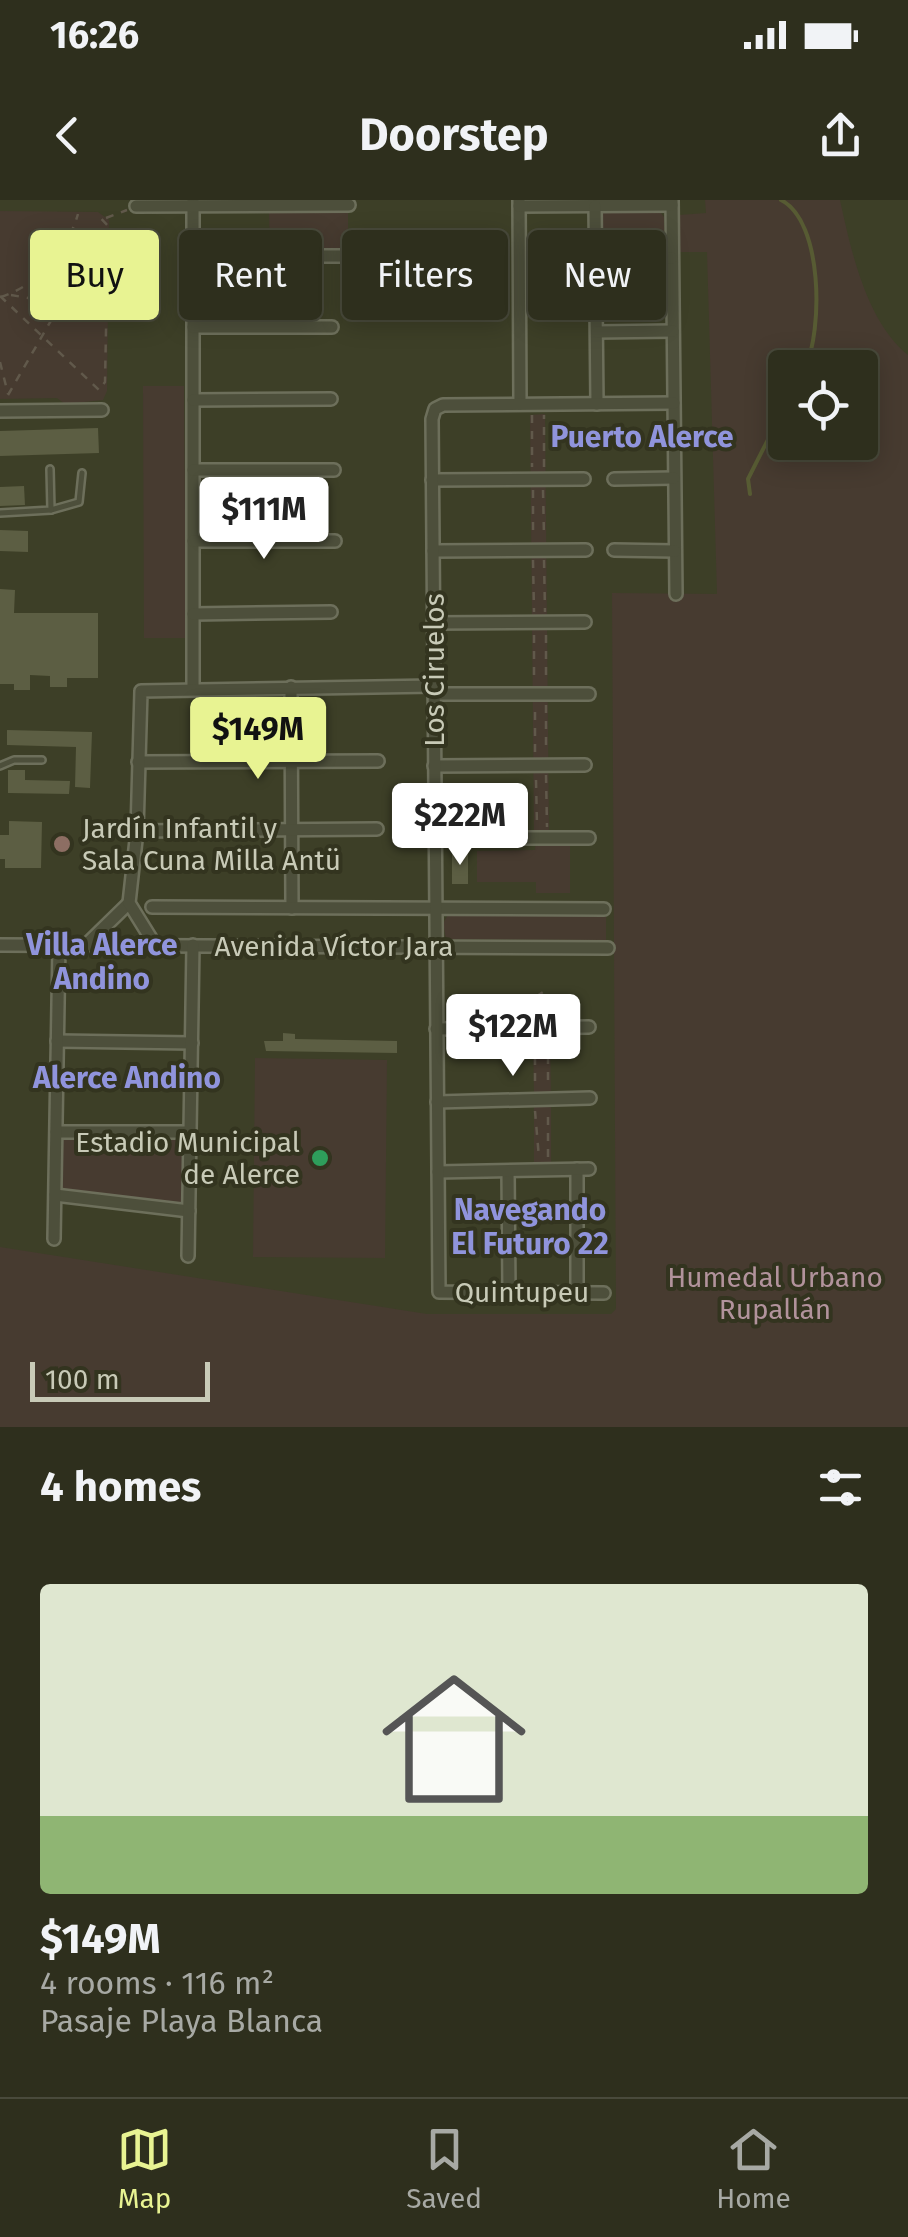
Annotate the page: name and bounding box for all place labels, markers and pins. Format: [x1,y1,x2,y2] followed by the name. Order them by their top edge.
[194,477,334,562] pin: $111M
[188,697,328,782] pin: $149M
[390,783,530,868] pin: $222M
[82,812,341,877] place label: Jardín Infantil y Sala Cuna Milla Antü
[51,833,73,855] marker: Jardín Infantil y Sala Cuna Milla Antü
[443,994,583,1079] pin: $122M
[75,1126,300,1191] place label: Estadio Municipal de Alerce
[309,1147,331,1169] marker: Estadio Municipal de Alerce

